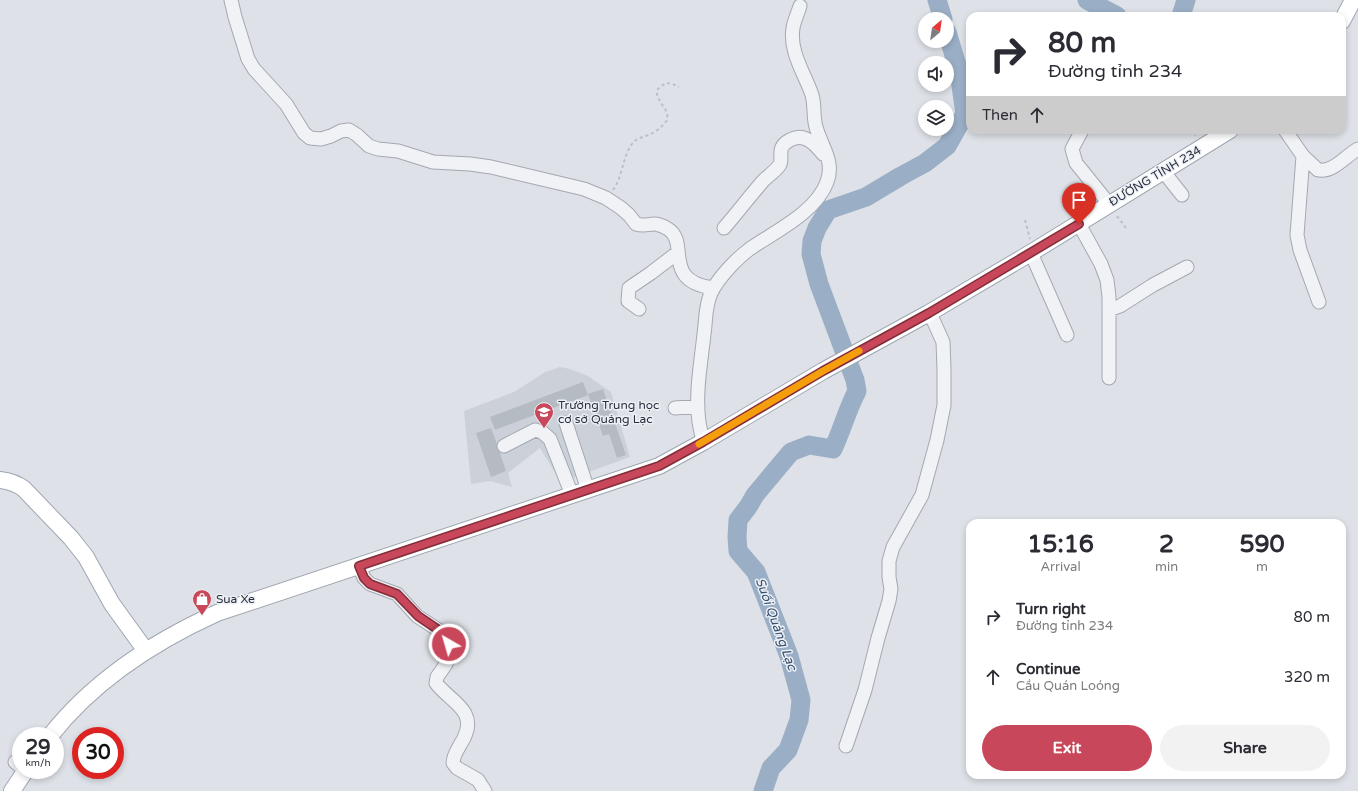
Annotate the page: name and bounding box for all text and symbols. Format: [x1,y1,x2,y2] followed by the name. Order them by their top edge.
[918,12,954,48] north arrow
[918,12,954,136] map controls
[1048,26,1116,60] text: 80 m
[982,28,1034,80] icon: right
[918,56,954,92] button: sound
[1048,60,1182,82] text: Đường tỉnh 234
[918,100,954,136] button: layers
[1026,104,1048,126] icon: ahead
[982,106,1018,124] text: Then
[1106,143,1204,209] street label: ĐƯỜNG TỈNH 234
[1062,183,1096,224] pin
[1068,189,1090,211] icon: arrive
[558,398,659,426] place label: Trường Trung học cơ sở Quảng Lạc
[533,401,555,429] school or university icon: Trường Trung học cơ sở Quảng Lạc
[1027,530,1094,559] text: 15:16
[1159,530,1174,559] text: 2
[1239,530,1285,559] text: 590
[1040,559,1081,575] text: Arrival
[1155,559,1178,575] text: min
[1256,559,1268,575] text: m
[752,576,801,673] water label: Suối Quảng Lạc
[191,588,213,616] shop icon: Sua Xe
[216,592,255,606] place label: Sua Xe
[1016,600,1086,618] text: Turn right
[982,606,1004,628] icon: right
[1293,608,1330,626] text: 80 m
[1016,618,1113,634] text: Đường tỉnh 234
[428,623,470,665] position arrow
[1016,660,1080,678] text: Continue
[982,666,1004,688] icon: ahead
[1284,668,1330,686] text: 320 m
[1016,678,1120,694] text: Cầu Quán Loóng
[982,725,1152,771] button: Exit
[1160,725,1330,771] button: Share
[72,727,124,779] speed limit sign: 30
[25,736,51,760] text: 29
[25,757,51,769] text: km/h

